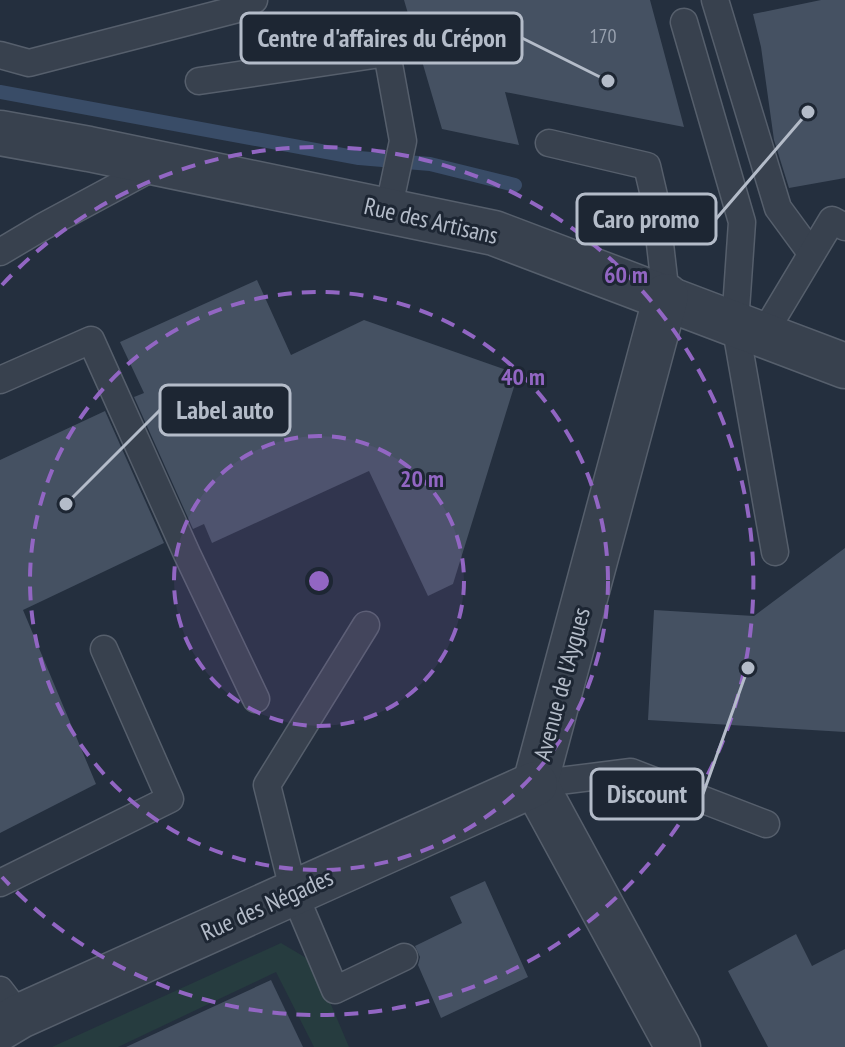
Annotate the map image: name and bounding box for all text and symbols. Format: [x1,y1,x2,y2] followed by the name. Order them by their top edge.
[241,13,522,63] callout: Centre d'affaires du Crépon
[257,21,507,54] text: Centre d'affaires du Crépon
[590,23,617,49] house number: 170
[361,190,501,251] street label: Rue des Artisans
[577,194,716,244] callout: Caro promo
[593,202,699,235] text: Caro promo
[604,259,648,290] text: 60 m
[501,361,545,392] text: 40 m
[160,385,290,435] callout: Label auto
[176,393,274,426] text: Label auto
[400,463,444,494] text: 20 m
[305,567,333,595] centre of rings
[526,604,597,764] street label: Avenue de l'Aygues
[591,769,703,819] callout: Discount
[607,777,687,810] text: Discount
[196,862,338,947] street label: Rue des Négades

